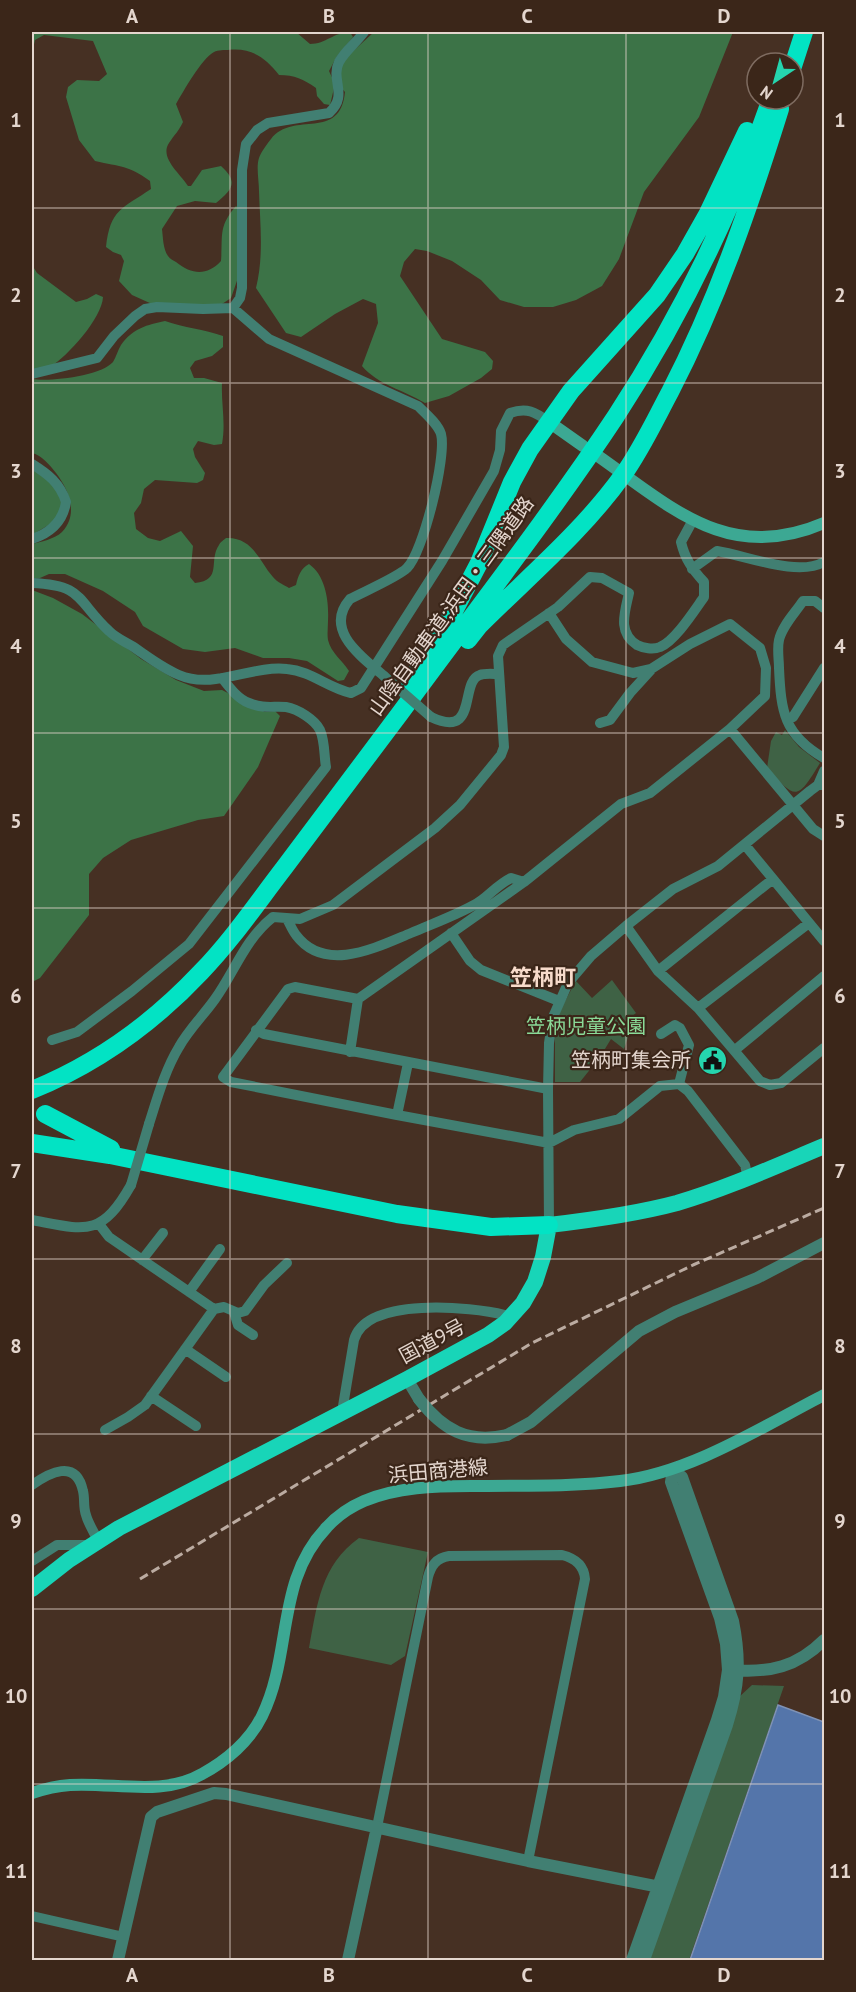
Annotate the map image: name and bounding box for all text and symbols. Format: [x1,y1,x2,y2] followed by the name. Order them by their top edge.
[126,3,139,29] text: A
[323,3,335,29] text: B
[521,3,533,29] text: C
[718,3,731,29] text: D
[745,51,805,111] north arrow
[756,82,776,104] text: N
[10,107,22,133] text: 1
[834,107,846,133] text: 1
[10,282,22,308] text: 2
[834,282,846,308] text: 2
[10,458,22,484] text: 3
[834,458,846,484] text: 3
[363,491,539,721] street label: 山陰自動車道;浜田・三隅道路
[10,633,22,659] text: 4
[834,633,846,659] text: 4
[10,808,22,834] text: 5
[834,808,846,834] text: 5
[510,963,576,991] district label: 笠柄町
[10,983,22,1009] text: 6
[834,983,846,1009] text: 6
[526,1013,646,1039] park label: 笠柄児童公園
[696,1044,728,1076] public building icon: 笠柄町集会所
[571,1047,691,1073] place label: 笠柄町集会所
[10,1158,22,1184] text: 7
[834,1158,846,1184] text: 7
[395,1313,469,1369] street label: 国道9号
[10,1333,22,1359] text: 8
[834,1333,846,1359] text: 8
[387,1454,489,1488] street label: 浜田商港線
[10,1508,22,1534] text: 9
[834,1508,846,1534] text: 9
[5,1683,27,1709] text: 10
[829,1683,851,1709] text: 10
[5,1858,27,1884] text: 11
[829,1858,851,1884] text: 11
[126,1962,139,1988] text: A
[323,1962,335,1988] text: B
[521,1962,533,1988] text: C
[718,1962,731,1988] text: D

